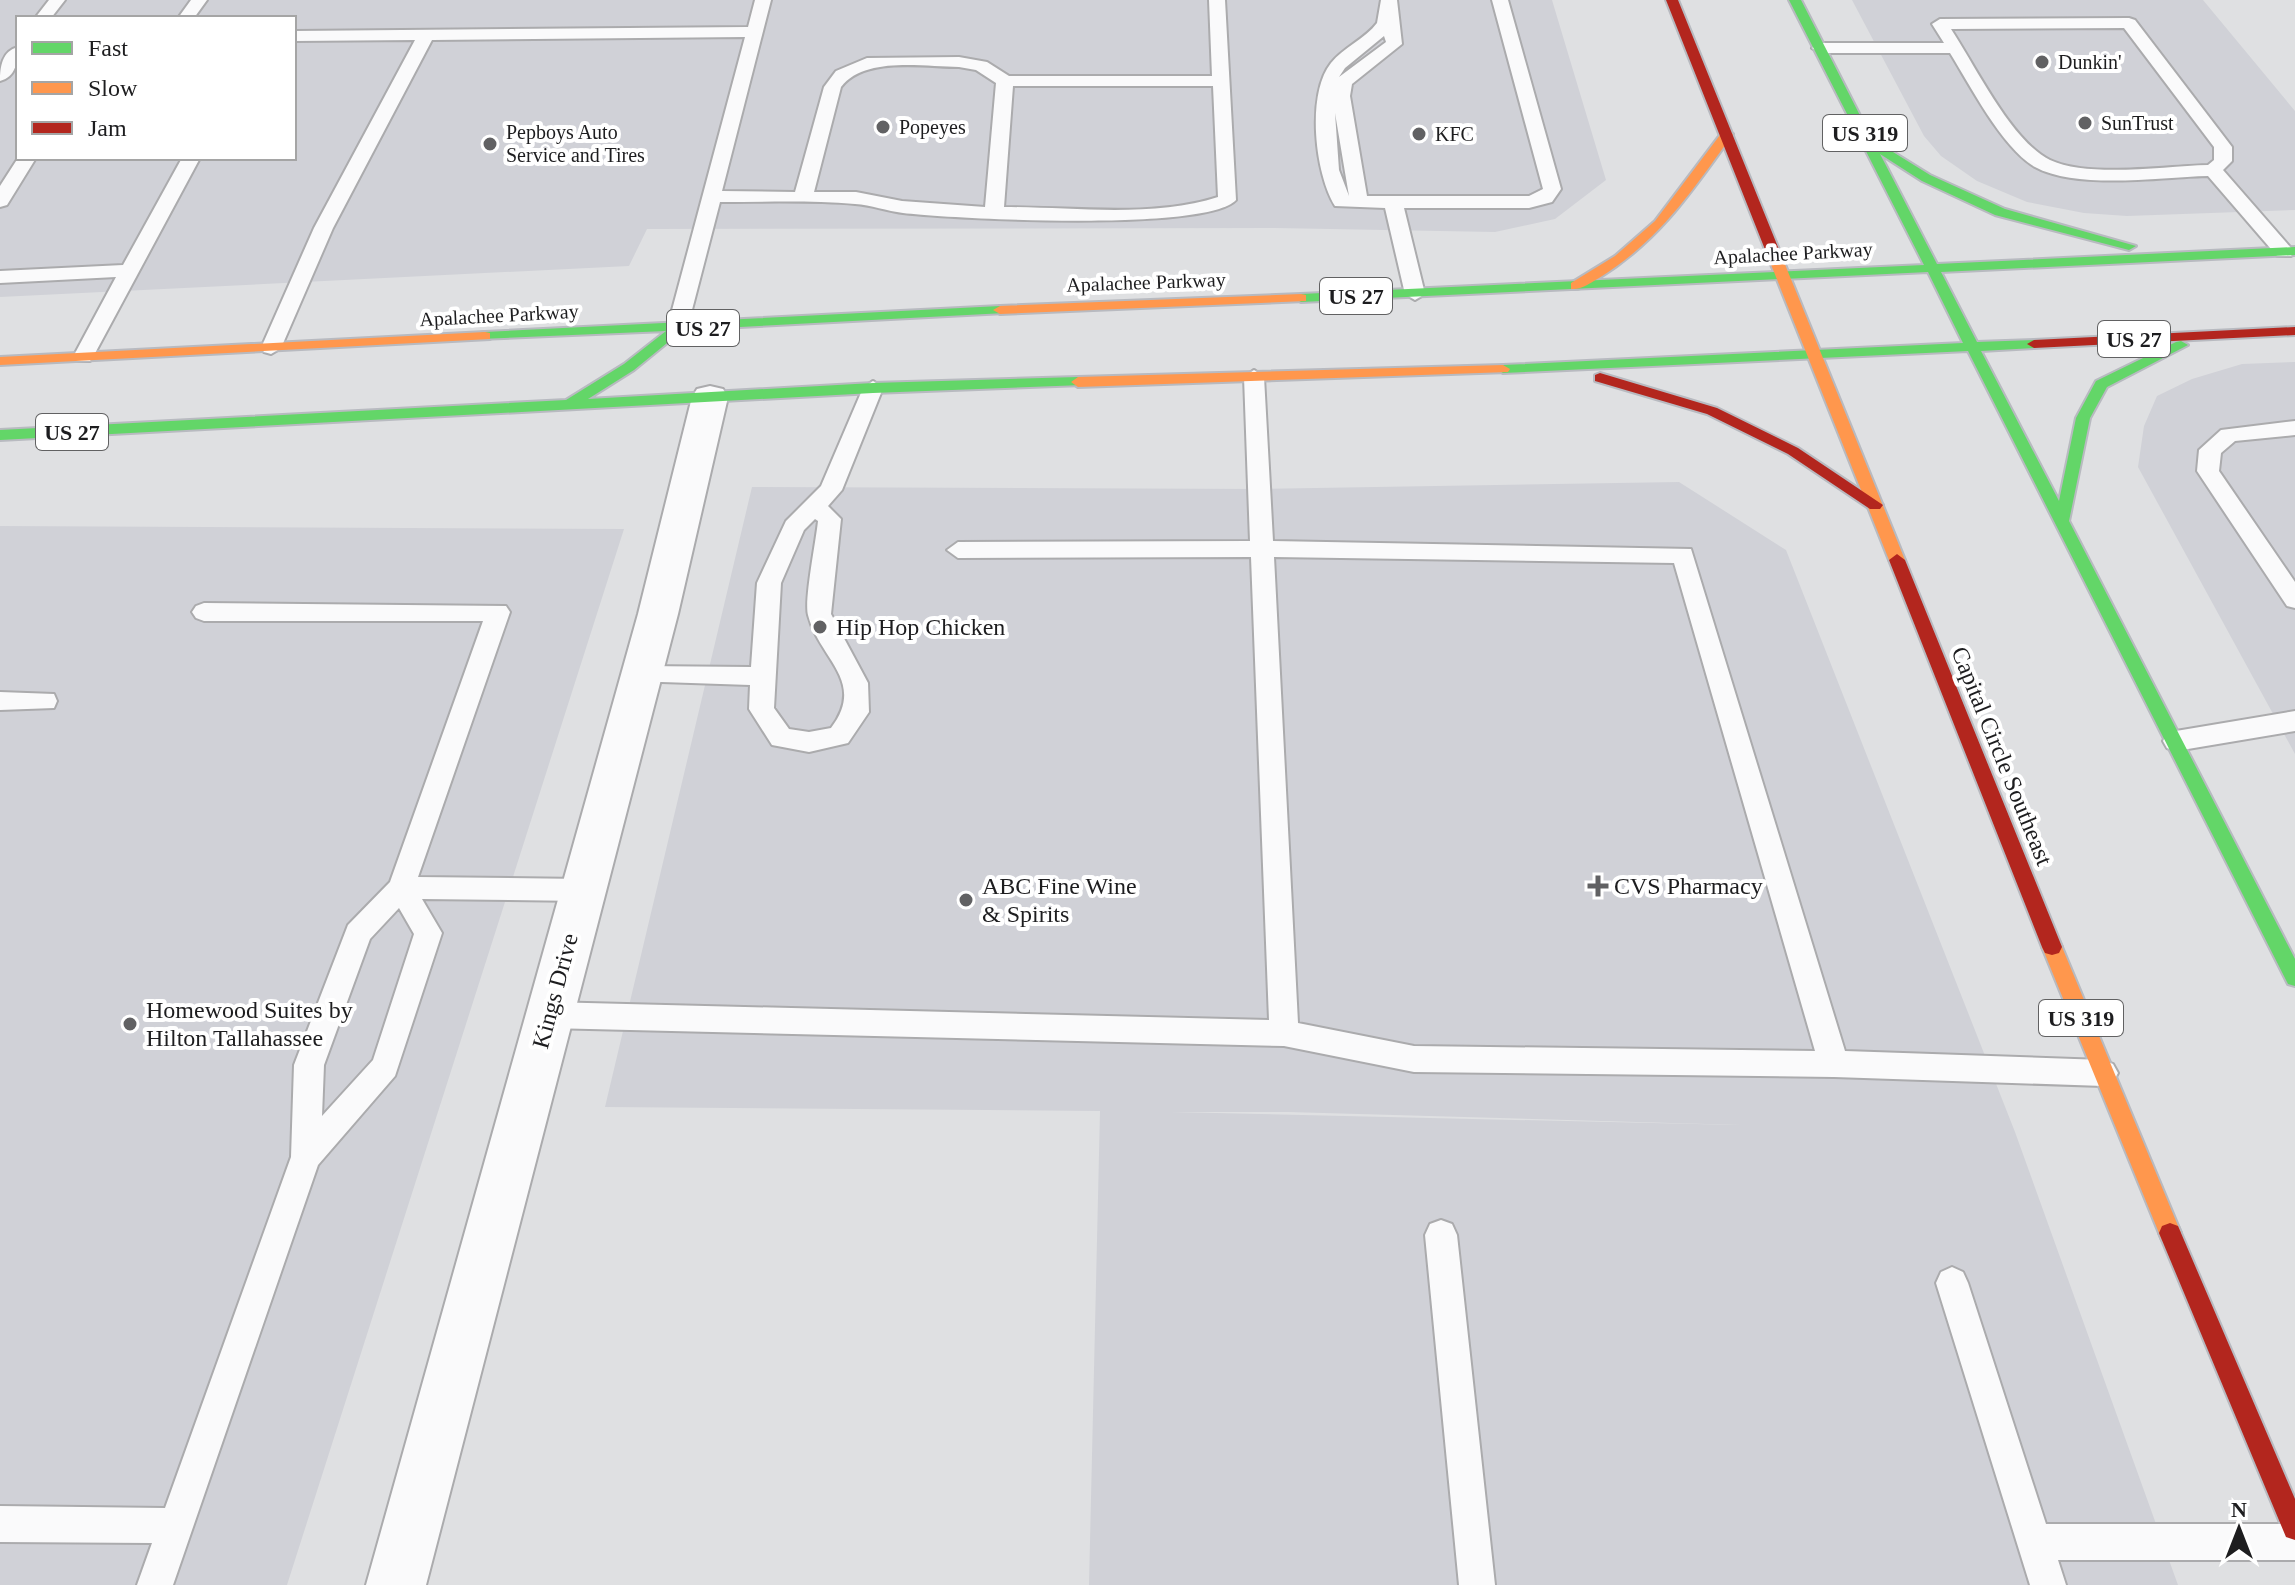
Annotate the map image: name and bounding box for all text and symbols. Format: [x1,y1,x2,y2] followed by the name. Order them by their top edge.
[16,16,296,160] legend
[88,35,128,61] text: Fast
[2058,51,2122,73] place label: Dunkin'
[2033,53,2051,71] marker: Dunkin'
[88,75,138,101] text: Slow
[2101,112,2174,134] place label: SunTrust
[2076,114,2094,132] marker: SunTrust
[88,115,127,141] text: Jam
[1823,115,1907,151] road number: US 319
[899,116,966,139] place label: Popeyes
[874,118,892,136] marker: Popeyes
[506,121,645,166] place label: Pepboys Auto Service and Tires
[1435,123,1474,145] place label: KFC
[1410,125,1428,143] marker: KFC
[481,135,499,153] marker: Pepboys Auto Service and Tires
[1713,238,1873,269] street label: Apalachee Parkway
[1066,268,1226,297] street label: Apalachee Parkway
[1320,278,1392,314] road number: US 27
[419,300,579,331] street label: Apalachee Parkway
[667,310,739,346] road number: US 27
[2098,321,2170,357] road number: US 27
[36,414,108,450] road number: US 27
[836,614,1005,640] place label: Hip Hop Chicken
[811,618,829,636] marker: Hip Hop Chicken
[1946,643,2058,869] street label: Capital Circle Southeast
[982,873,1137,927] place label: ABC Fine Wine & Spirits
[1614,873,1763,899] place label: CVS Pharmacy
[1589,877,1607,895] marker: CVS Pharmacy
[957,891,975,909] marker: ABC Fine Wine & Spirits
[527,931,583,1051] street label: Kings Drive
[146,997,353,1051] place label: Homewood Suites by Hilton Tallahassee
[2039,1000,2123,1036] road number: US 319
[121,1015,139,1033] marker: Homewood Suites by Hilton Tallahassee
[2199,1489,2279,1569] north arrow
[2231,1497,2247,1522] text: N

